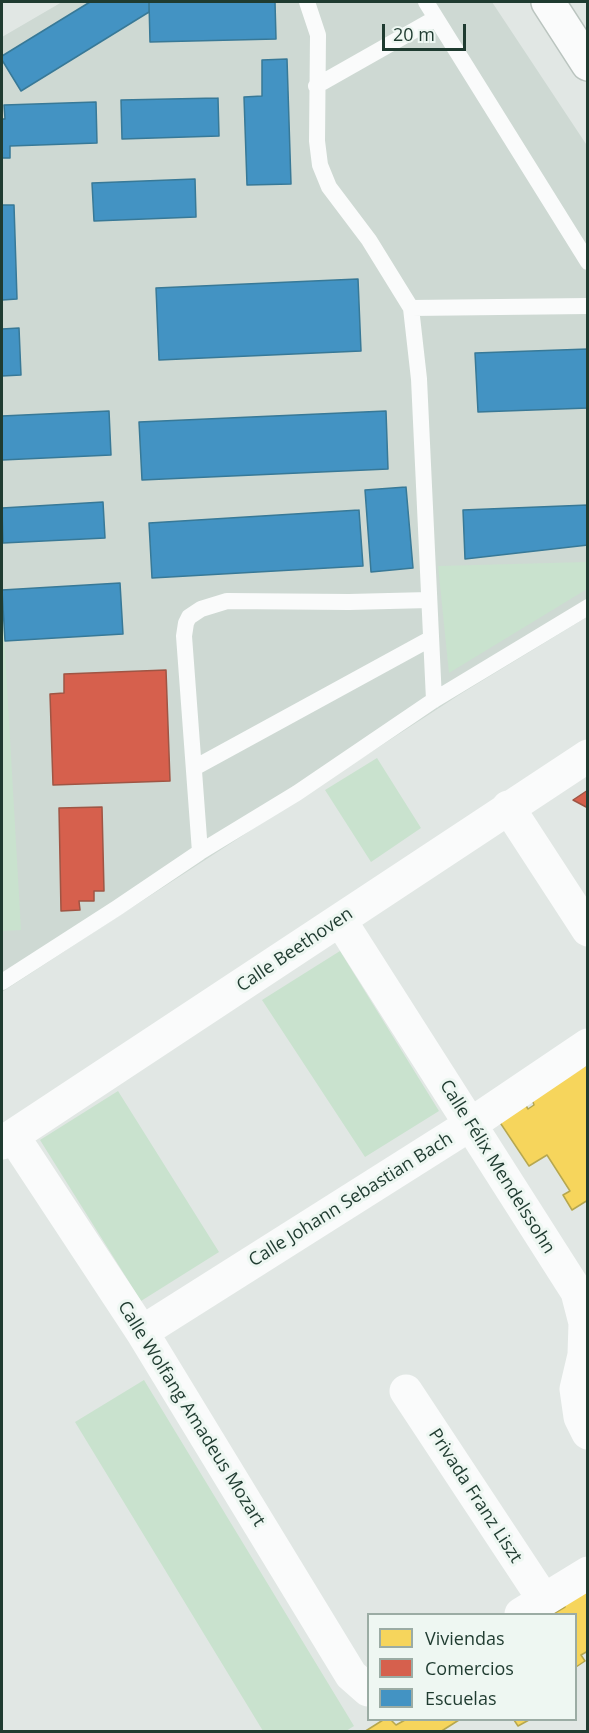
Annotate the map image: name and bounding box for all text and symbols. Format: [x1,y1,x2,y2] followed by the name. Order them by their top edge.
[385,12,469,50] scale bar
[393,22,435,46] text: 20 m
[233,903,357,997] street label: Calle Beethoven
[435,1076,559,1258] street label: Calle Félix Mendelssohn
[245,1128,457,1272] street label: Calle Johann Sebastian Bach
[113,1297,269,1531] street label: Calle Wolfang Amadeus Mozart
[424,1425,526,1567] street label: Privada Franz Liszt
[367,1613,577,1721] legend
[425,1626,505,1650] text: Viviendas
[425,1656,514,1680] text: Comercios
[425,1686,496,1710] text: Escuelas

